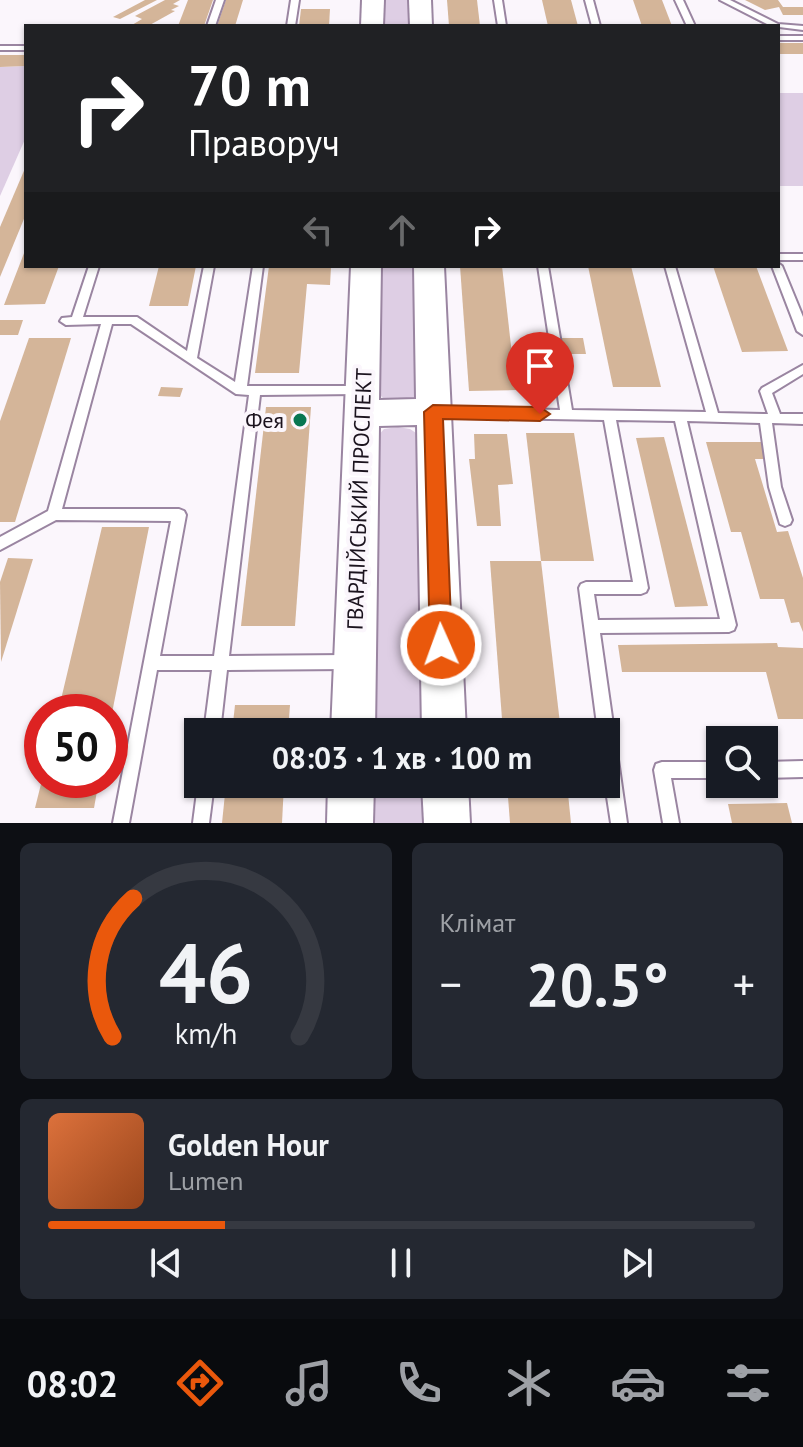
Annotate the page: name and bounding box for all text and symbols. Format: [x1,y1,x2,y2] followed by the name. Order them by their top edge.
[188,49,311,121] text: 70 m
[56,56,160,160] icon: right
[188,119,340,166] text: Праворуч
[296,208,340,252] icon: left
[380,208,424,252] icon: ahead
[464,208,508,252] icon: right
[506,332,574,414] pin
[518,344,562,388] icon: arrive
[340,367,378,631] street label: ГВАРДІЙСЬКИЙ ПРОСПЕКТ
[245,406,284,434] place label: Фея
[291,411,309,429] marker: Фея
[399,603,483,687] position arrow
[24,694,128,798] speed limit sign: 50
[706,726,778,798] map controls
[706,726,778,798] button: search
[272,738,532,777] text: 08:03 · 1 хв · 100 m
[440,906,515,939] text: Клімат
[159,918,253,1026] text: 46
[526,945,669,1023] text: 20.5°
[440,955,462,1012] text: −
[733,955,755,1012] text: +
[174,1015,237,1052] text: km/h
[168,1125,329,1164] text: Golden Hour
[168,1164,243,1197] text: Lumen
[144,1241,188,1285] icon: previous
[379,1241,423,1285] icon: pause
[615,1241,659,1285] icon: next
[172,1355,228,1411] icon: directions
[281,1355,337,1411] icon: music
[391,1355,447,1411] icon: phone
[501,1355,557,1411] icon: climate
[610,1355,666,1411] icon: car
[720,1355,776,1411] icon: filters
[27,1360,118,1407] text: 08:02

